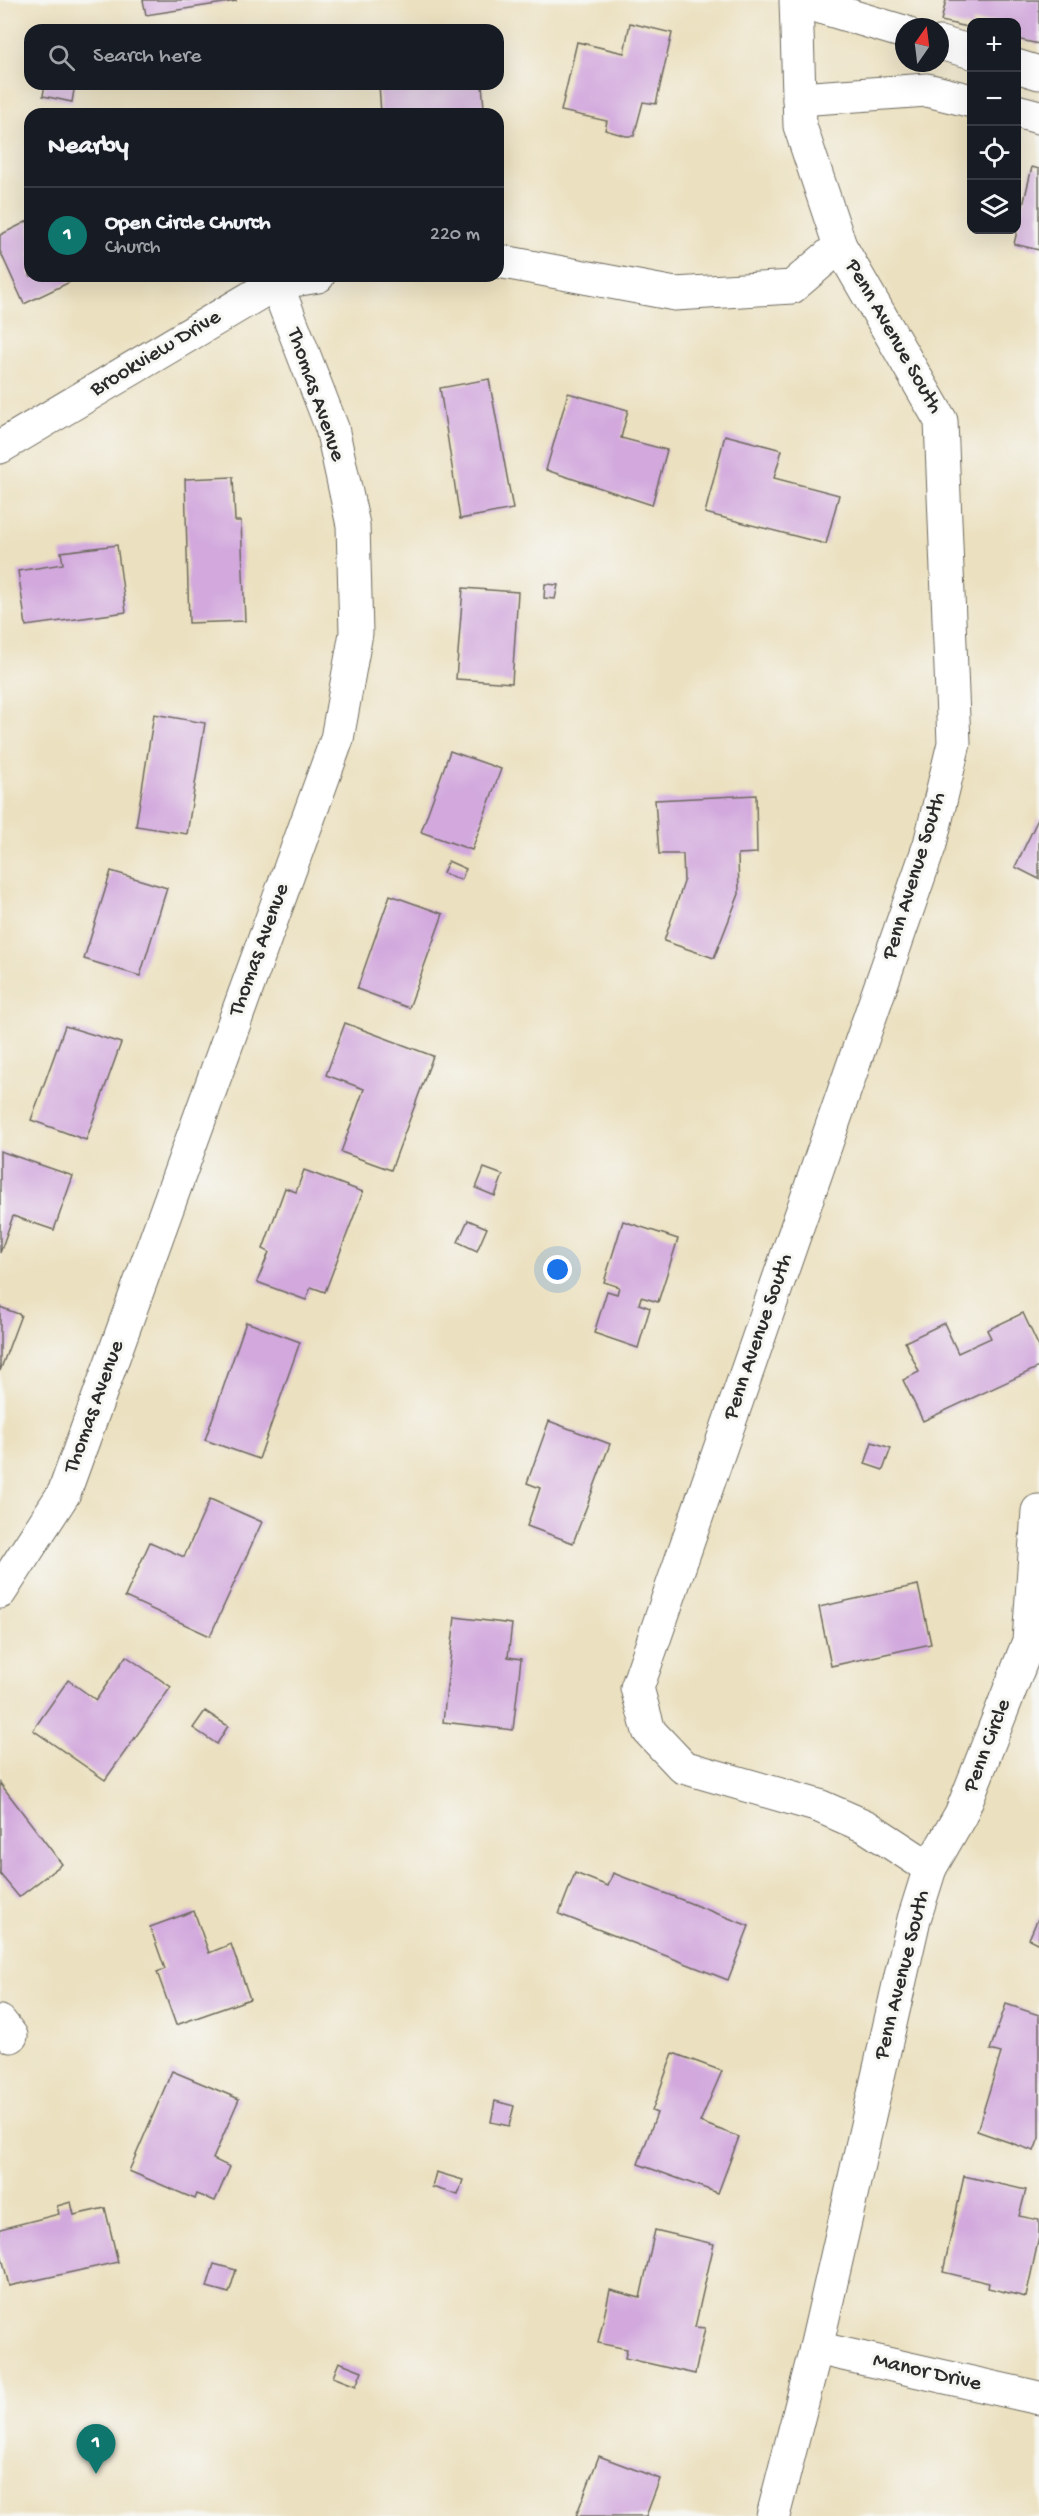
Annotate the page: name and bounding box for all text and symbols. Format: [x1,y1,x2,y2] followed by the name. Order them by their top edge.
[895,18,949,72] north arrow
[967,18,1021,234] map controls
[967,18,1021,72] button: +
[24,24,504,90] search box
[45,41,78,74] icon: search
[93,44,201,70] text: Search here
[967,72,1021,126] button: −
[967,126,1021,180] button: locate
[48,132,129,163] text: Nearby
[967,180,1021,234] button: layers
[105,211,271,237] text: Open Circle Church
[63,224,72,247] text: 1
[430,224,480,247] text: 220 m
[105,237,161,260] text: Church
[838,254,948,419] street label: Penn Avenue South
[85,304,227,404] street label: Brookview Drive
[279,323,350,466] street label: Thomas Avenue
[877,789,953,964] street label: Penn Avenue South
[223,880,296,1022] street label: Thomas Avenue
[718,1250,800,1424] street label: Penn Avenue South
[543,1255,572,1284] your location
[58,1337,131,1479] street label: Thomas Avenue
[958,1695,1018,1797] street label: Penn Circle
[869,1887,937,2063] street label: Penn Avenue South
[870,2348,984,2398] street label: Manor Drive
[76,2424,116,2474] pin: 1

